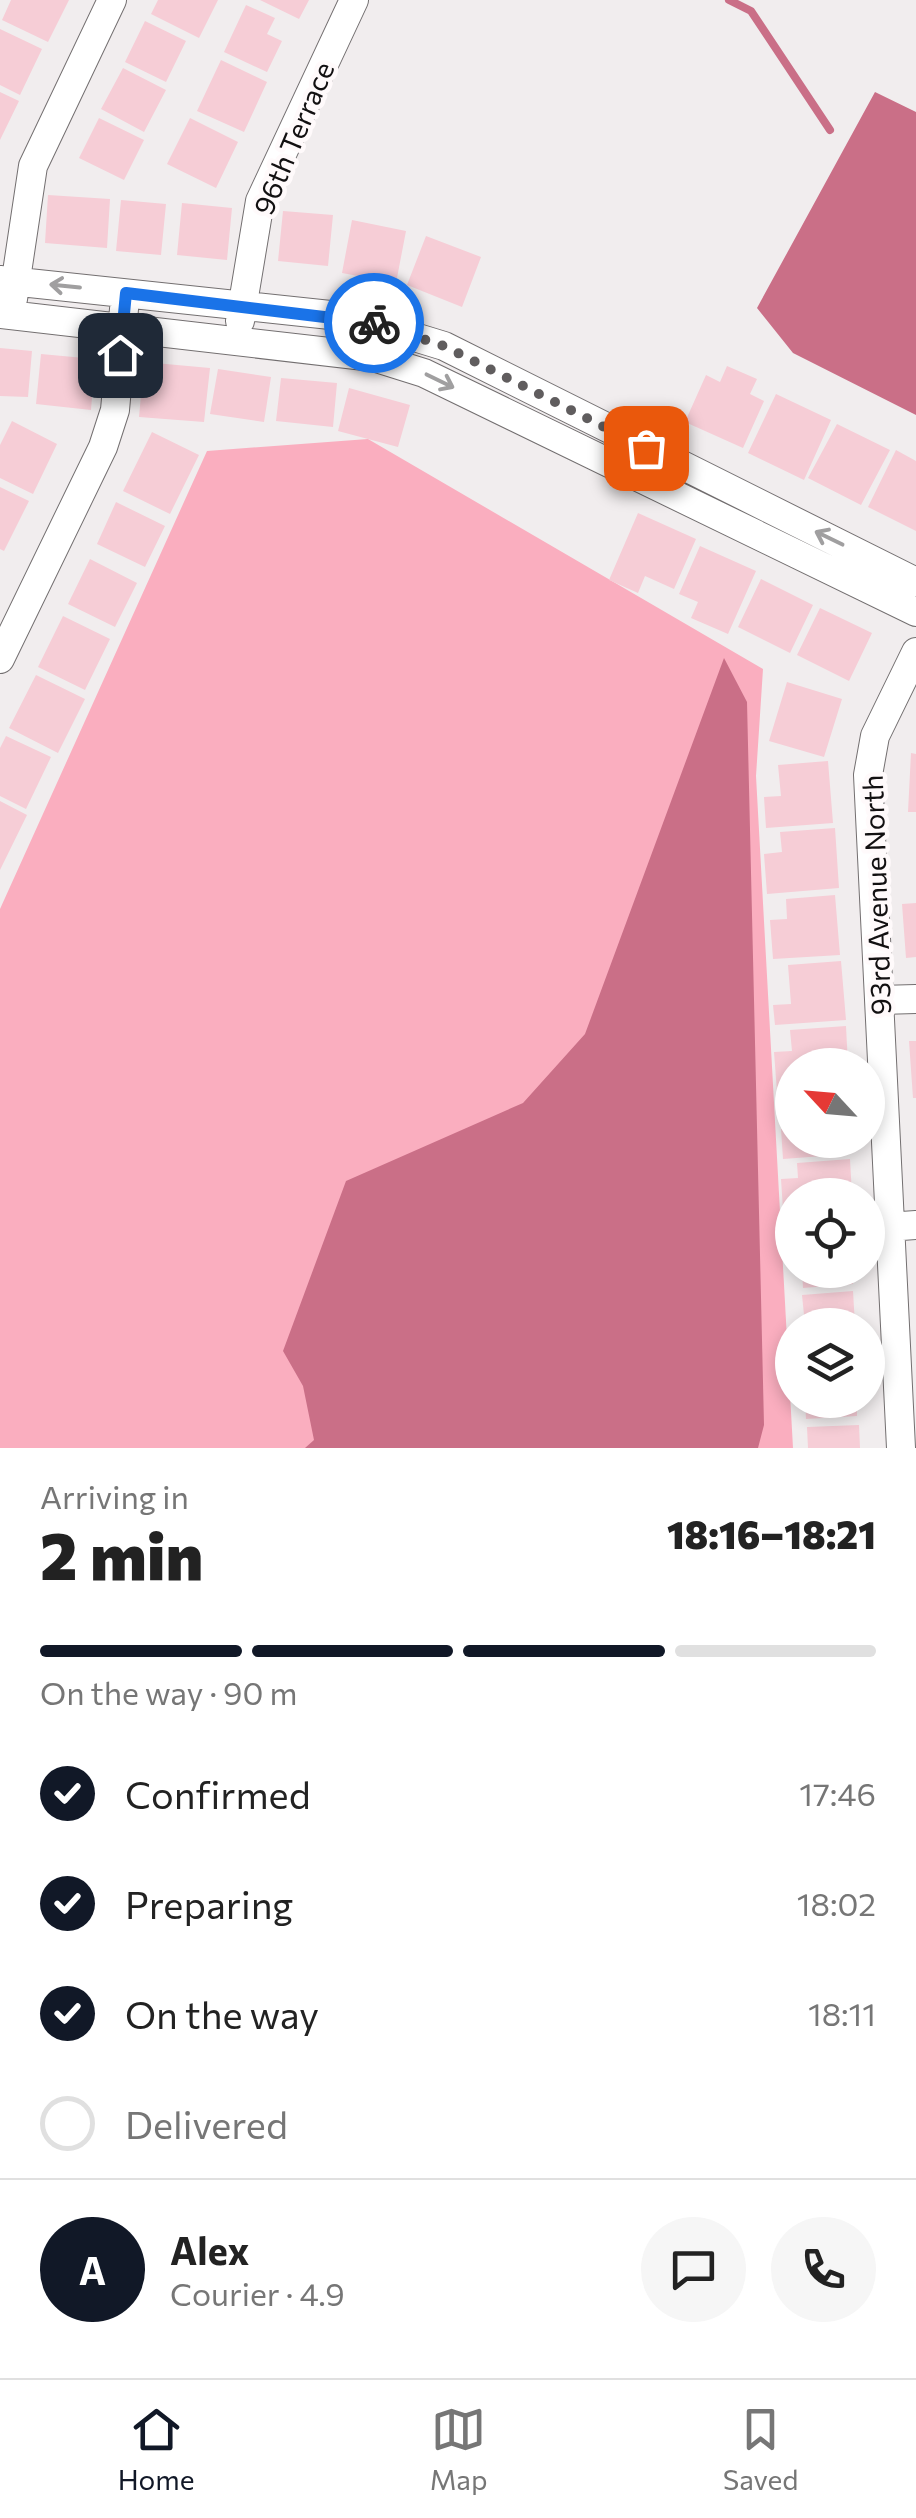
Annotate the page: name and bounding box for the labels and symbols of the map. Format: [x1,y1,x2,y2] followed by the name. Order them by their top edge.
[246,56,340,220] street label: 96th Terrace
[324,273,424,373] courier
[50,277,82,296] one-way arrow
[78,313,163,398] pin
[425,373,455,392] one-way arrow
[604,406,689,491] pin
[814,528,844,547] one-way arrow
[855,774,897,1016] street label: 93rd Avenue North
[775,1048,885,1158] north arrow

